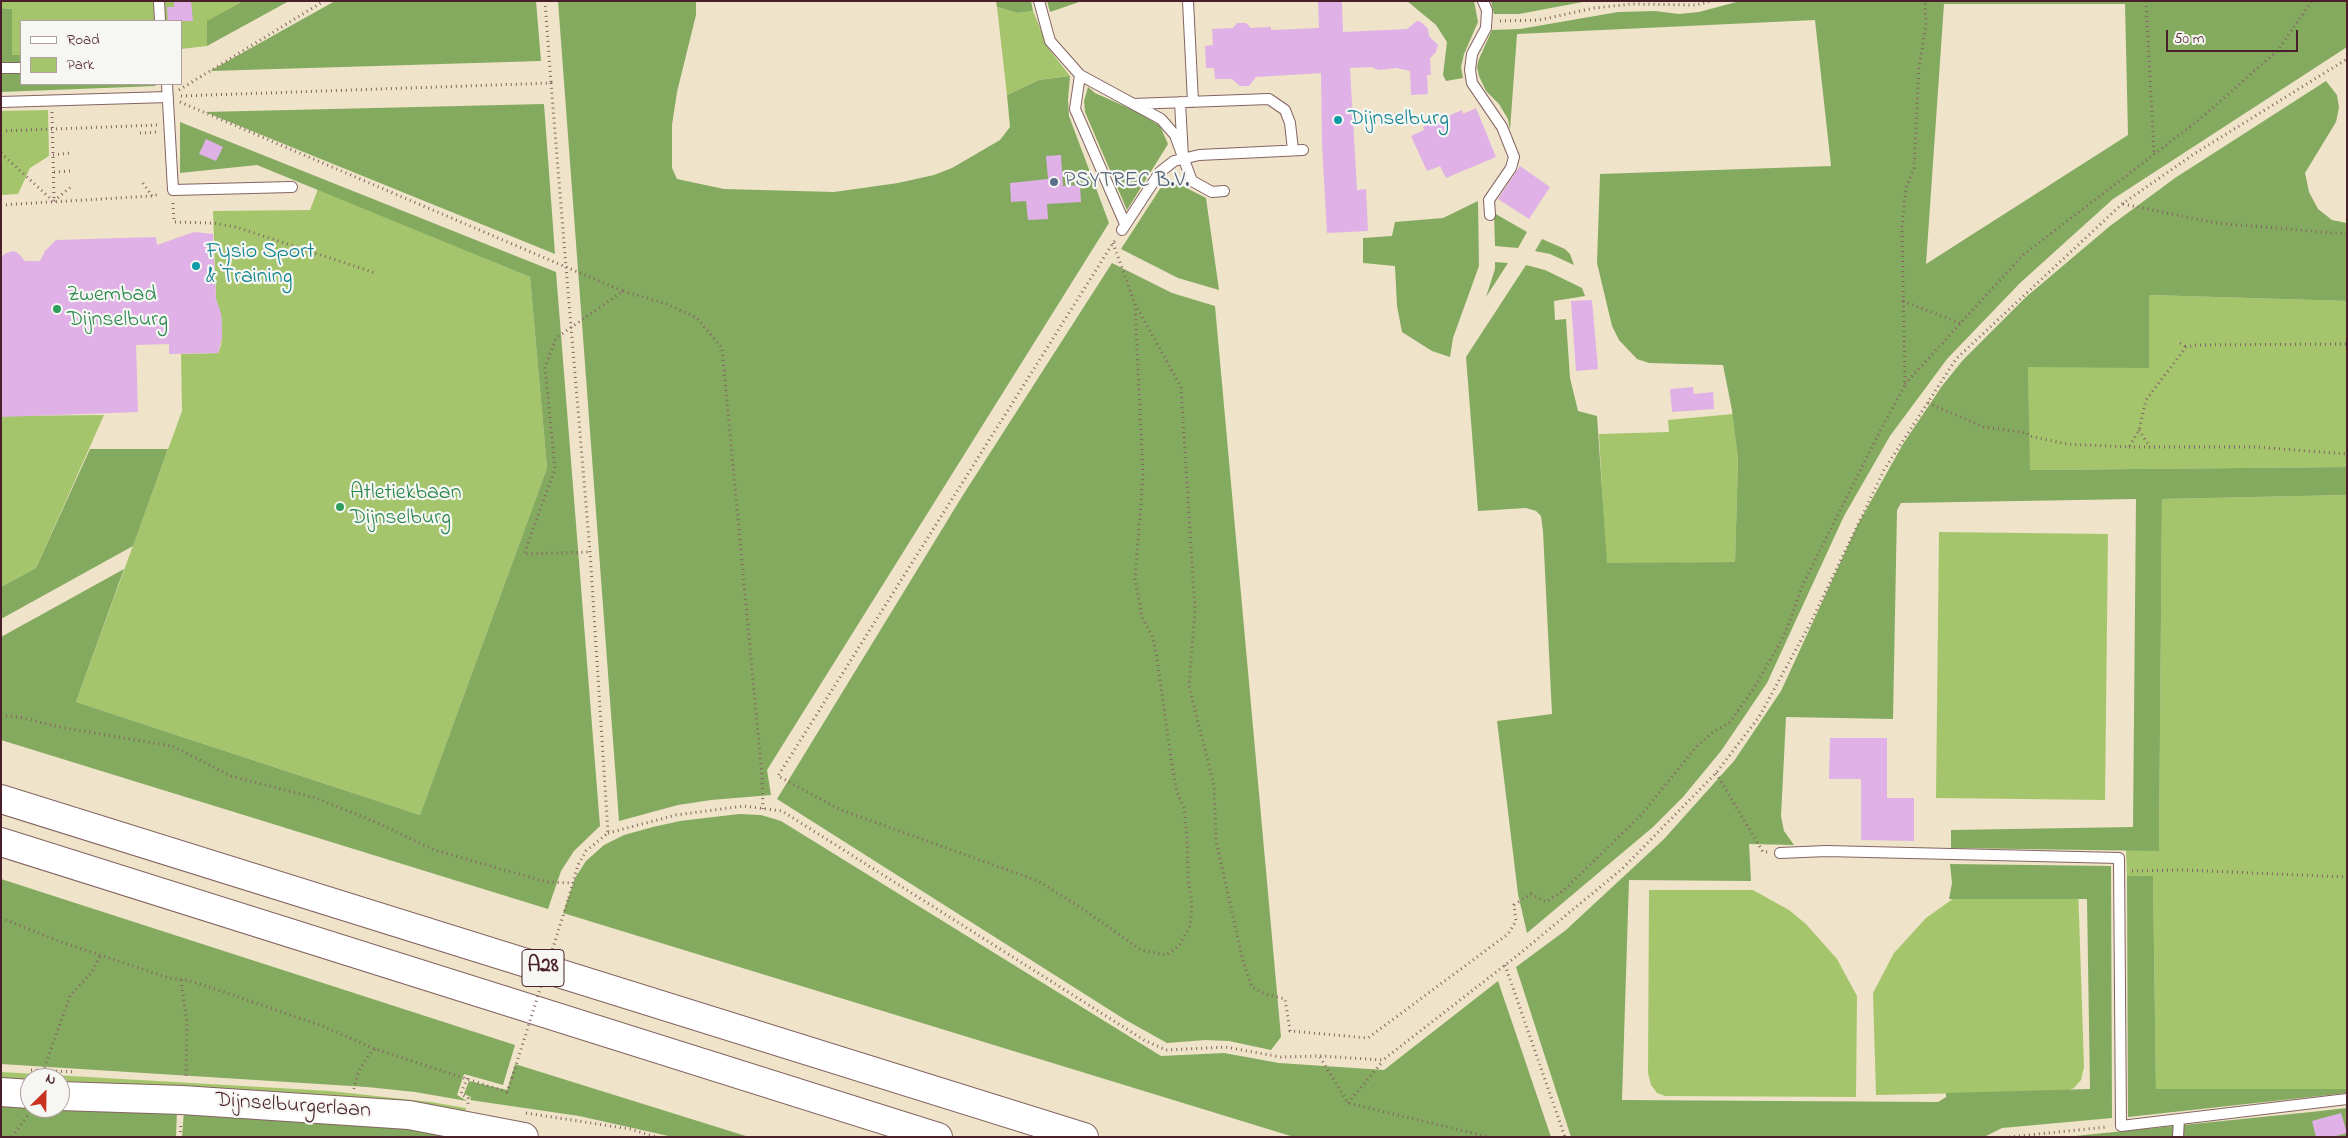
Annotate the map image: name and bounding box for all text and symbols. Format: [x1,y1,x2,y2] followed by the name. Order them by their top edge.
[20,20,182,85] legend
[2168,20,2300,52] scale bar
[2174,28,2204,50] text: 50 m
[67,29,100,51] text: Road
[67,54,94,76] text: Park
[1348,107,1449,133] place label: Dijnselburg
[1332,114,1344,126] marker: Dijnselburg
[1064,169,1189,195] place label: PSYTREC B.V.
[1048,176,1060,188] marker: PSYTREC B.V.
[206,240,314,292] place label: Fysio Sport & Training
[190,260,202,272] marker: Fysio Sport & Training
[67,283,168,334] place label: Zwembad Dijnselburg
[51,303,63,315] marker: Zwembad Dijnselburg
[350,481,462,532] place label: Atletiekbaan Dijnselburg
[334,501,346,513] marker: Atletiekbaan Dijnselburg
[522,950,564,986] road number: A28
[20,1068,70,1118] north arrow
[42,1068,59,1091] text: N
[214,1088,372,1126] street label: Dijnselburgerlaan

